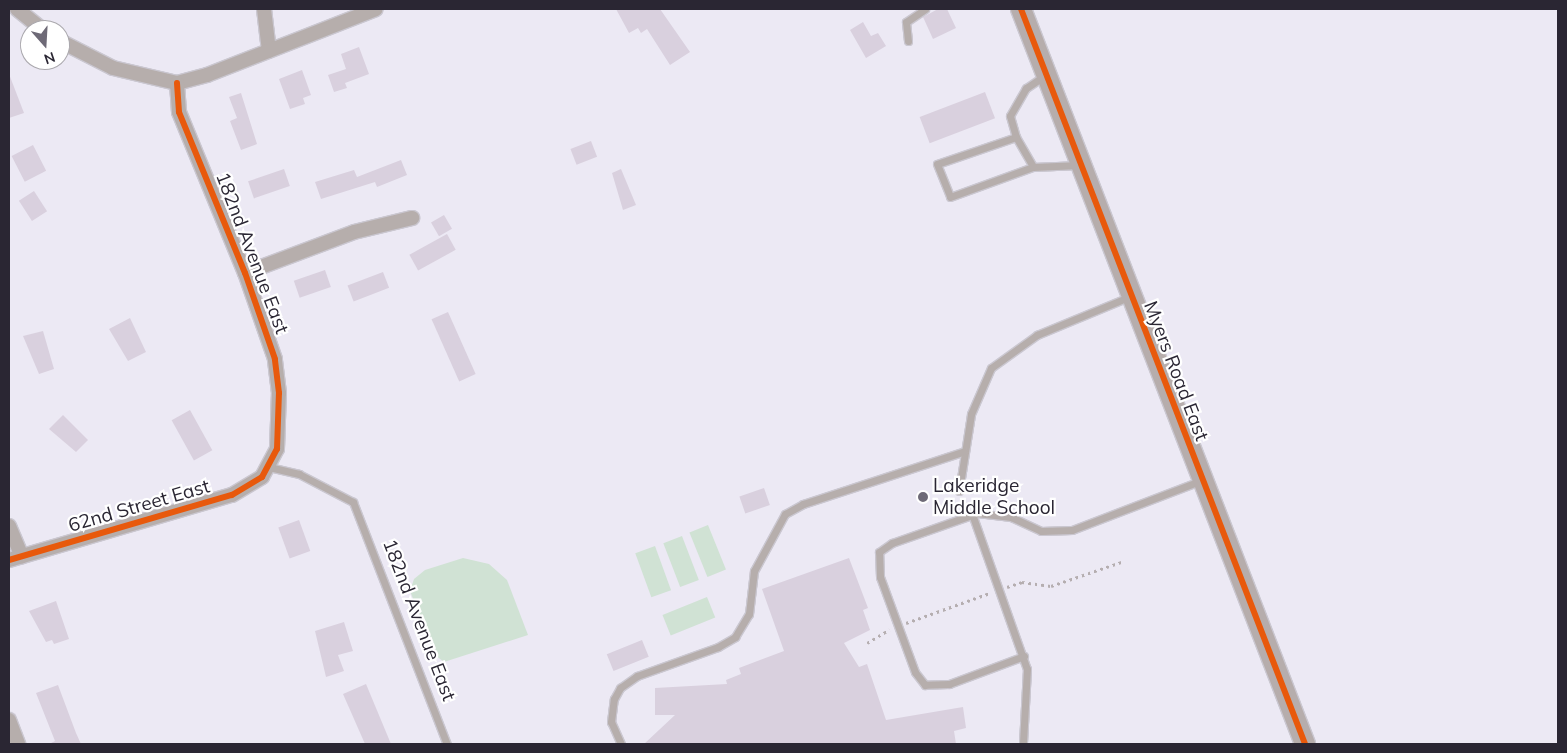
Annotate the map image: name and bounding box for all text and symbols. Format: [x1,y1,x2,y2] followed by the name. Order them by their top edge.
[20,20,70,70] north arrow
[42,48,57,68] text: N
[211,169,293,337] street label: 182nd Avenue East
[1139,298,1213,444] street label: Myers Road East
[66,475,212,537] street label: 62nd Street East
[933,475,1055,519] place label: Lakeridge Middle School
[917,491,929,503] marker: Lakeridge Middle School
[378,536,460,704] street label: 182nd Avenue East

